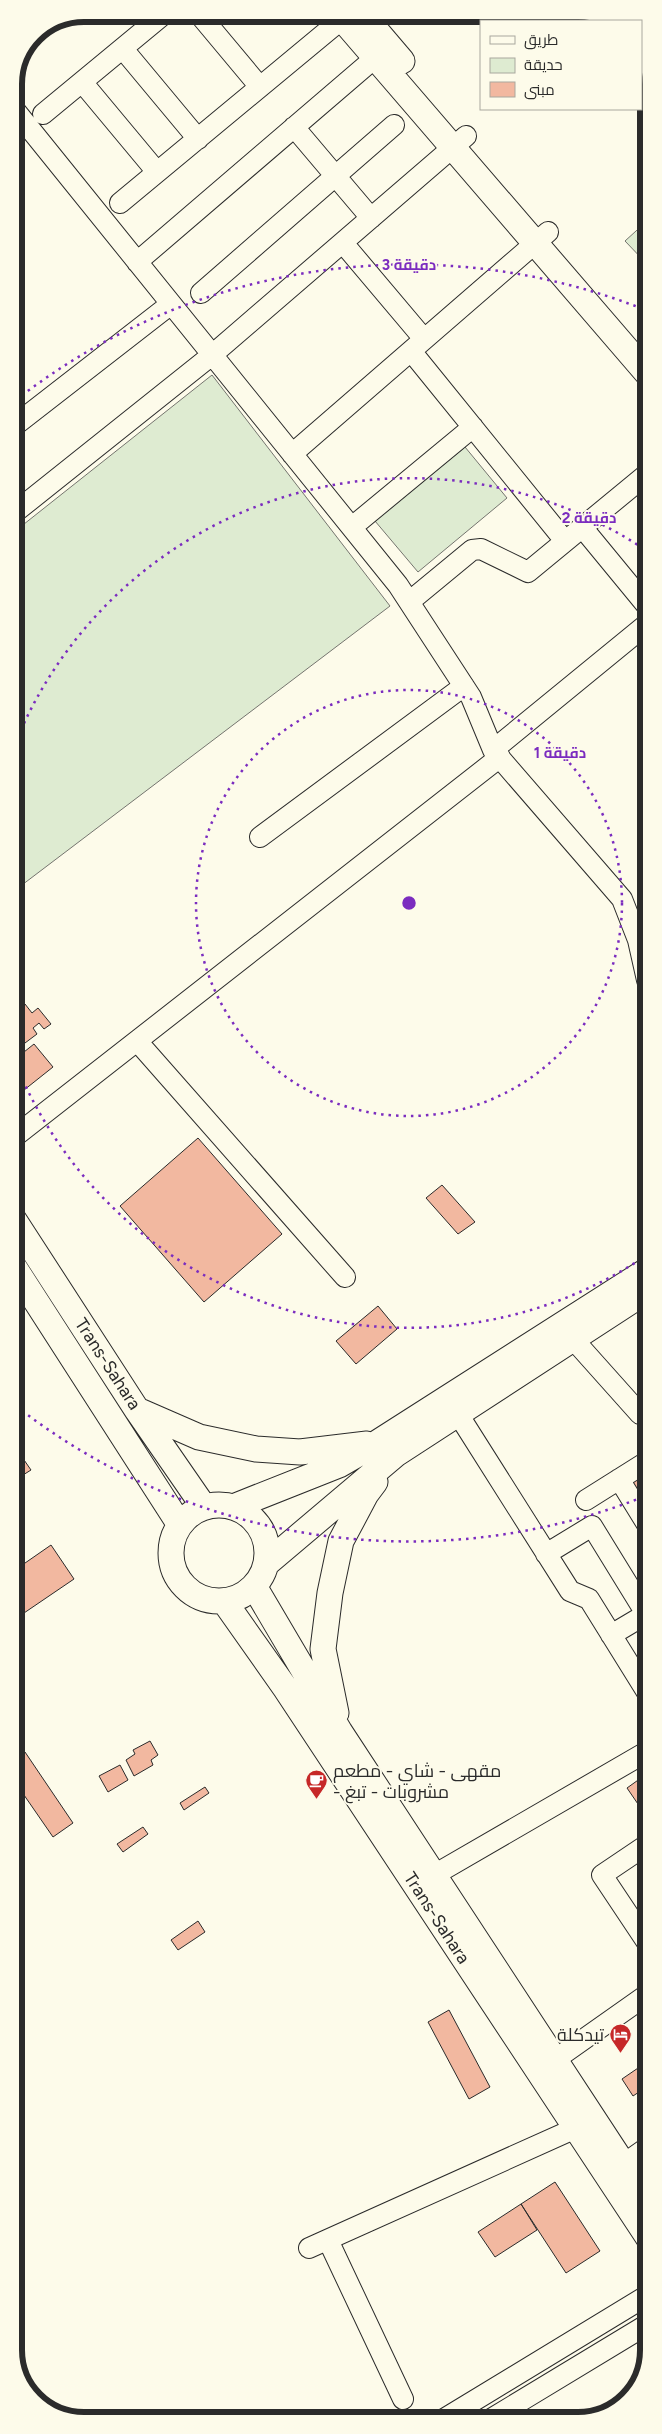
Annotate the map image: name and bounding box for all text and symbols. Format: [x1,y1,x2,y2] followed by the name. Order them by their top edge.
[480,20,642,110] legend
[524,31,558,50] text: طريق
[524,56,563,74] text: حديقة
[524,81,555,100] text: مبنى
[382,256,436,274] text: 3 دقيقة
[562,509,616,527] text: 2 دقيقة
[534,744,586,762] text: 1 دقيقة
[400,894,418,912] centre of rings
[70,1314,146,1414] street label: Trans-Sahara
[333,1760,501,1804] place label: مقهى - شاي - مطعم - مشروبات - تبغ
[305,1769,329,1800] cafe icon: مقهى - شاي - مطعم - مشروبات - تبغ
[399,1868,475,1968] street label: Trans-Sahara
[608,2023,632,2054] hotel icon: تيدكلة
[557,2024,604,2046] place label: تيدكلة

